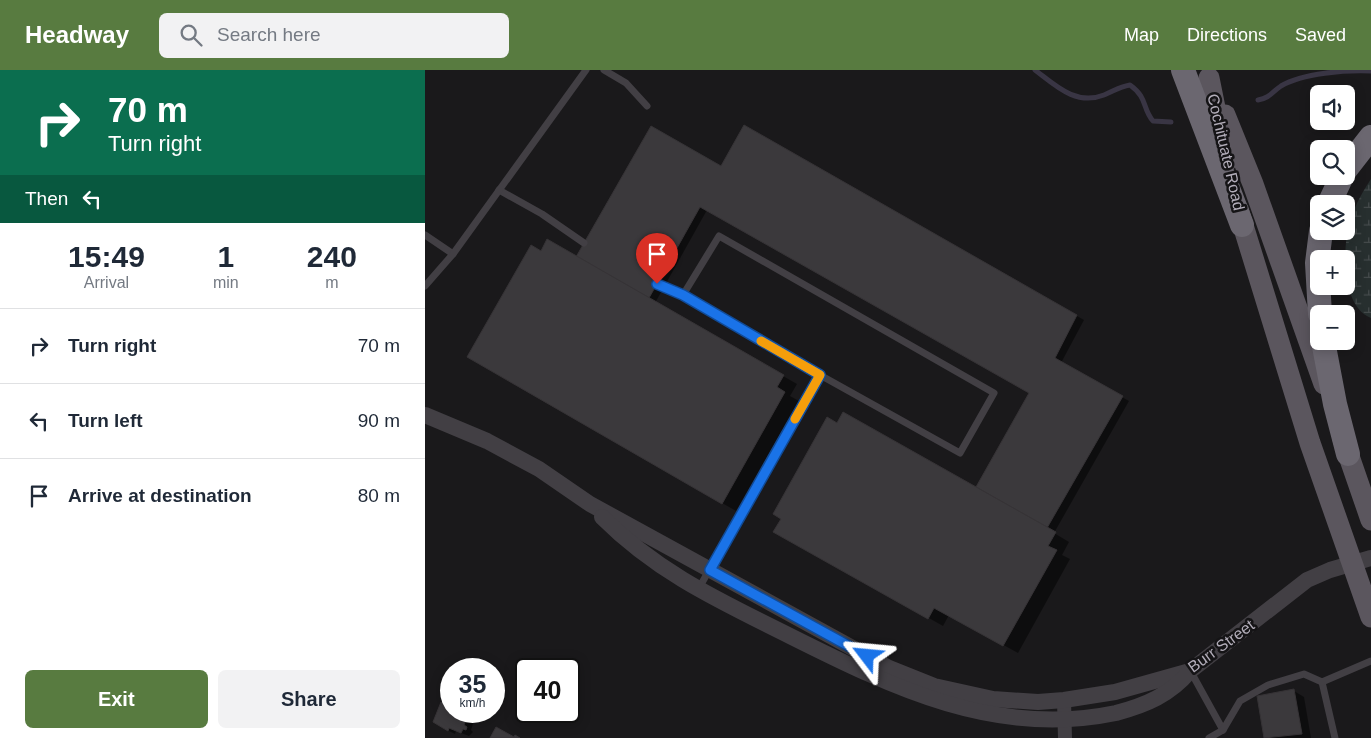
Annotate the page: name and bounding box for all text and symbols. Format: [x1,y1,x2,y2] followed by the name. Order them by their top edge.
[159,13,509,58] search box
[25,21,129,48] text: Headway
[177,21,205,49] icon: search
[217,24,321,45] text: Search here
[1124,25,1159,45] text: Map
[1187,25,1267,45] text: Directions
[1295,25,1346,45] text: Saved
[1310,85,1355,350] map controls
[1310,85,1355,130] button: sound
[25,90,90,155] icon: right
[108,90,188,129] text: 70 m
[1204,92,1248,212] street label: Cochituate Road
[108,131,201,156] text: Turn right
[1310,140,1355,185] button: search
[78,185,106,213] icon: left
[25,188,68,209] text: Then
[1310,195,1355,240] button: layers
[636,233,678,284] pin
[68,240,145,273] text: 15:49
[217,240,234,273] text: 1
[307,240,357,273] text: 240
[643,240,671,268] icon: arrive
[1310,250,1355,295] button: +
[84,274,129,291] text: Arrival
[213,274,239,291] text: min
[325,274,338,291] text: m
[1310,305,1355,350] button: −
[25,332,53,360] icon: right
[68,335,156,356] text: Turn right
[358,335,400,356] text: 70 m
[25,407,53,435] icon: left
[68,410,143,431] text: Turn left
[358,410,400,431] text: 90 m
[25,482,53,510] icon: arrive
[68,485,252,506] text: Arrive at destination
[358,485,400,506] text: 80 m
[1185,616,1258,676] street label: Burr Street
[840,629,892,681] position arrow
[515,658,580,723] speed limit sign: 40
[25,670,208,728] button: Exit
[218,670,400,728] button: Share
[459,670,486,698] text: 35
[459,696,486,710] text: km/h

